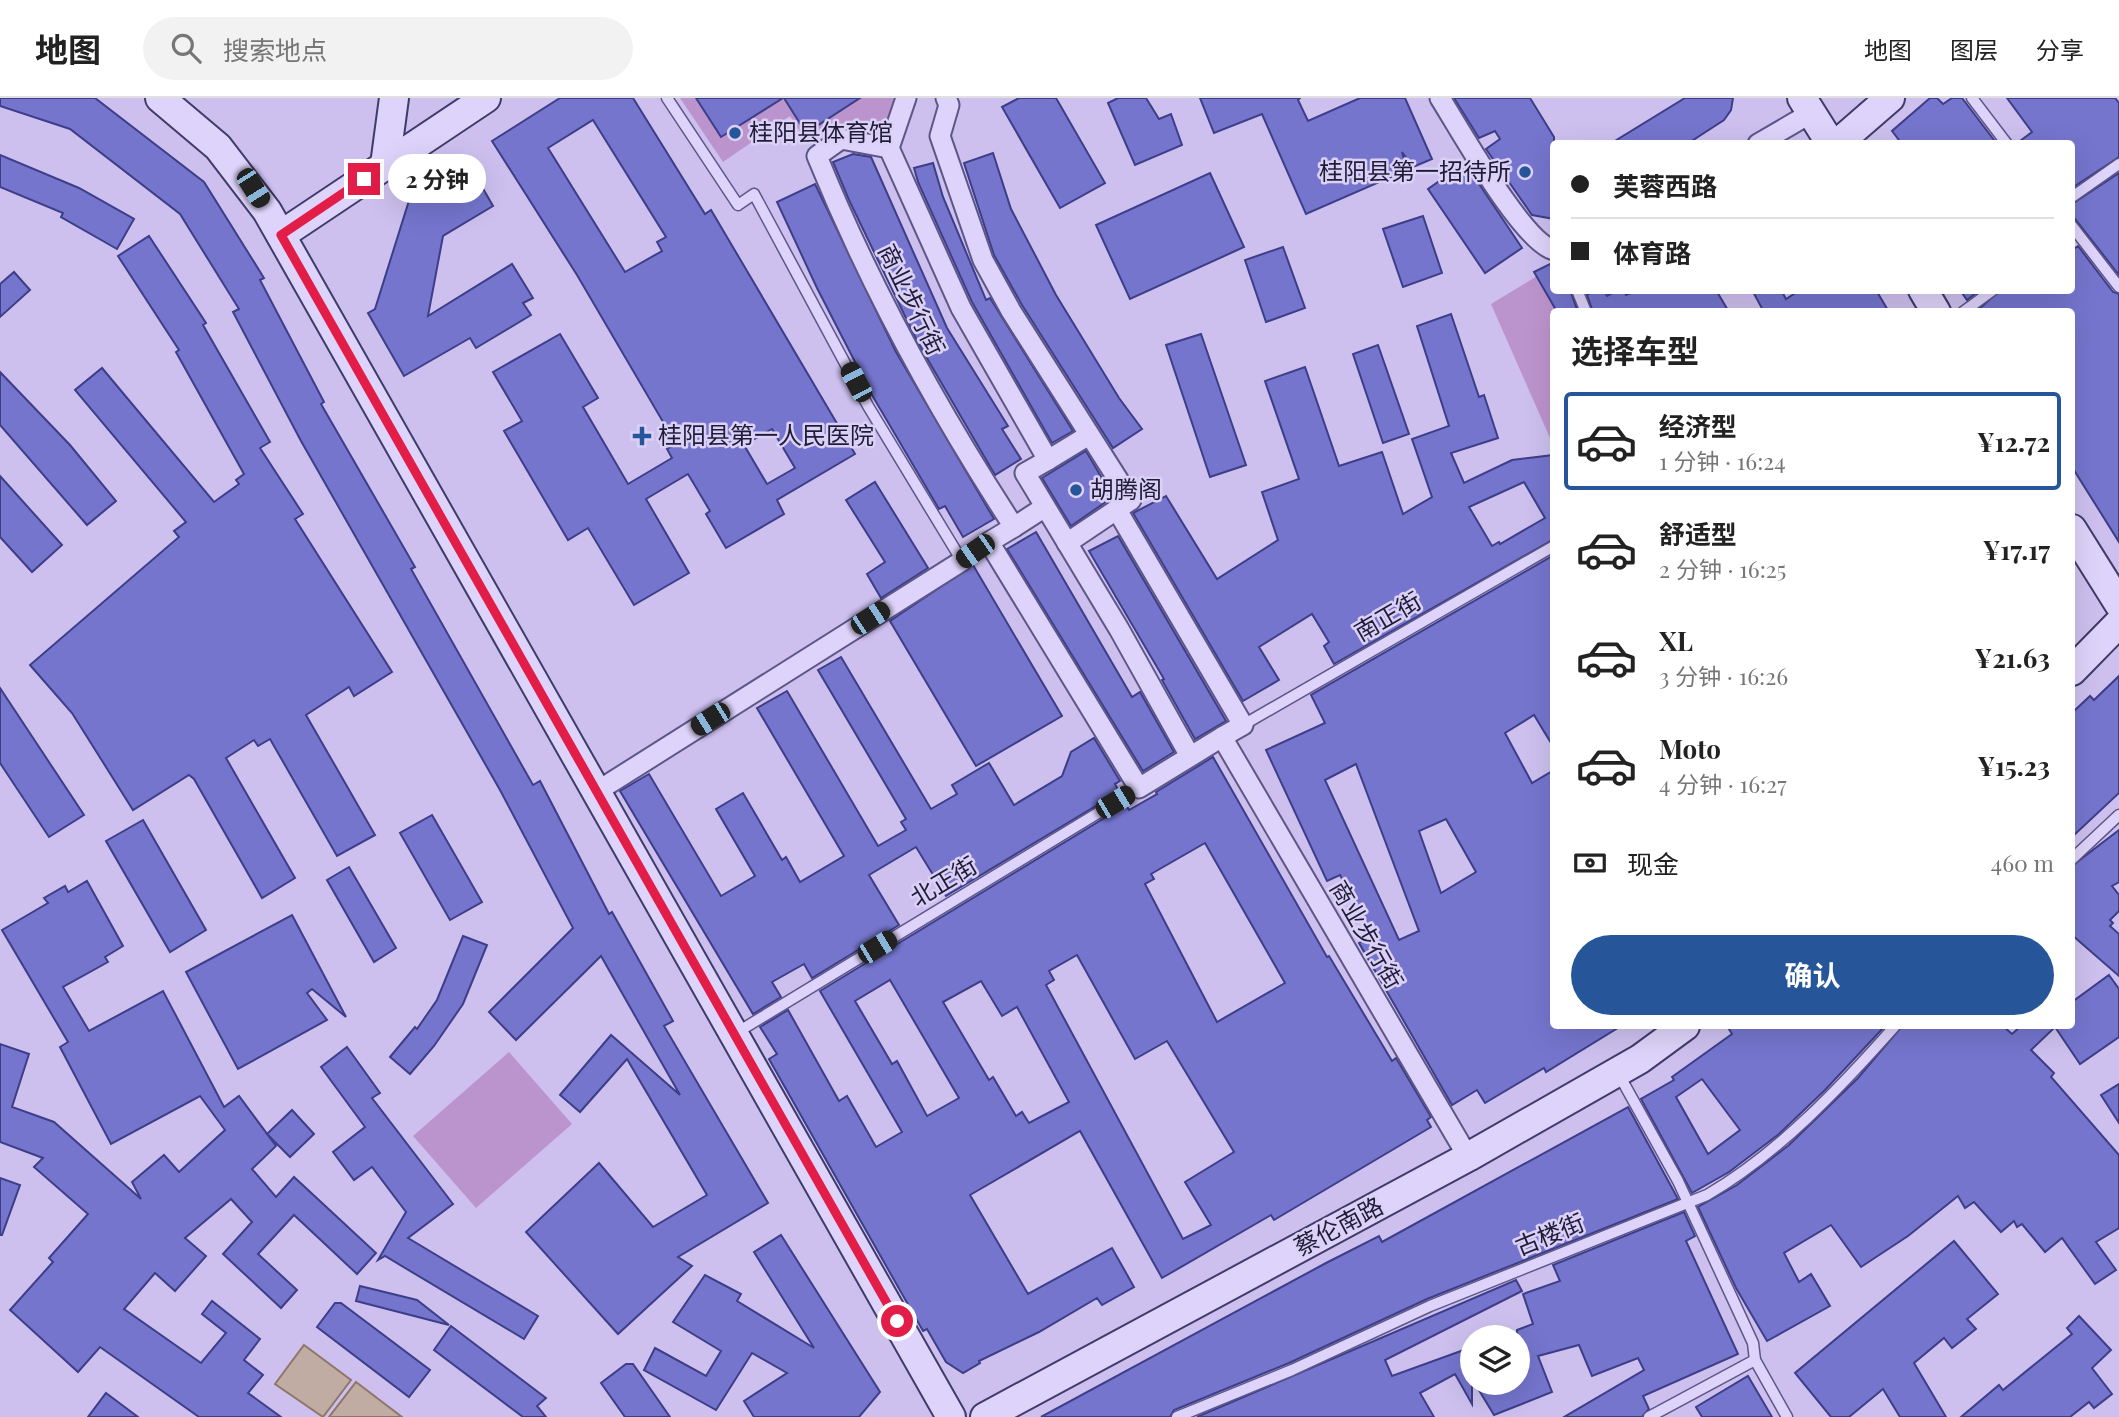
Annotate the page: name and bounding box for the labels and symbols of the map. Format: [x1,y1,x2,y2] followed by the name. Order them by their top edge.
[749,115,893,147] place label: 桂阳县体育馆
[727,125,743,141] marker: 桂阳县体育馆
[388,154,486,204] callout: 2 分钟
[1319,154,1511,186] place label: 桂阳县第一招待所
[348,163,380,195] route end
[1517,164,1533,180] marker: 桂阳县第一招待所
[233,165,274,211] car
[872,238,953,360] street label: 商业步行街
[837,359,876,405] car
[658,418,874,450] place label: 桂阳县第一人民医院
[632,426,652,446] marker: 桂阳县第一人民医院
[1090,472,1162,504] place label: 胡腾阁
[1068,482,1084,498] marker: 胡腾阁
[952,530,999,572] car
[1348,583,1426,647] street label: 南正街
[847,598,894,638] car
[687,699,734,739] car
[1092,782,1139,822] car
[904,848,982,913] street label: 北正街
[1324,874,1412,994] street label: 商业步行街
[854,927,901,967] car
[1288,1189,1388,1262] street label: 蔡伦南路
[1510,1205,1589,1261] street label: 古楼街
[881,1305,913,1337] route start

